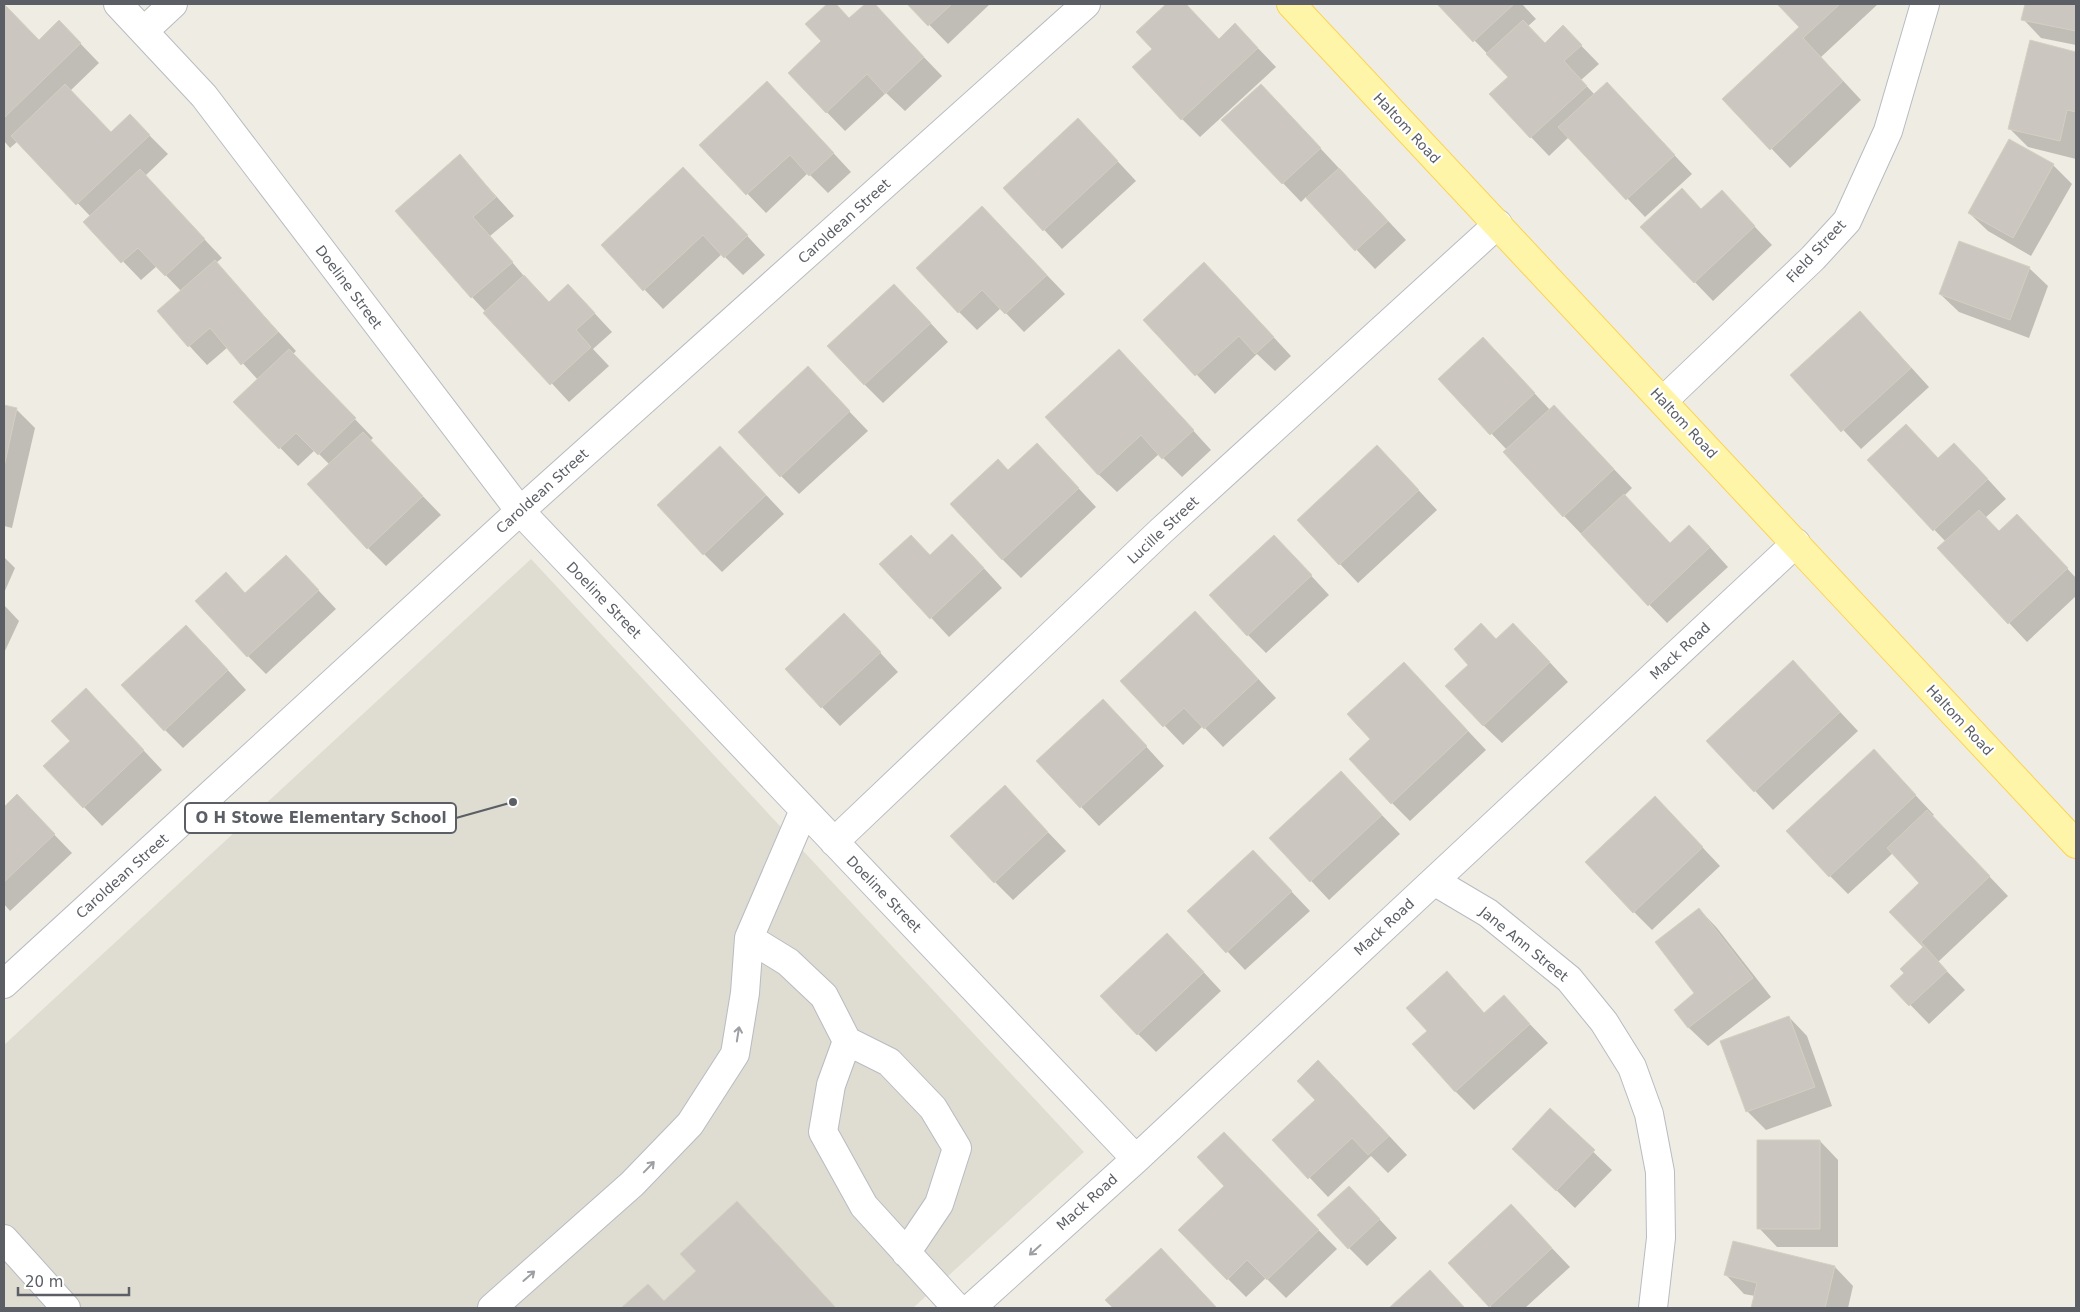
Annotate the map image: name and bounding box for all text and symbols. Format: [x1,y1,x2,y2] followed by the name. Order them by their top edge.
[1370,90,1444,166] street label: Haltom Road
[795,175,894,266] street label: Caroldean Street
[1783,216,1849,285] street label: Field Street
[312,242,386,332] street label: Doeline Street
[1647,385,1721,461] street label: Haltom Road
[493,445,592,536] street label: Caroldean Street
[1124,493,1202,567] street label: Lucille Street
[563,558,645,642] street label: Doeline Street
[1647,619,1713,683] street label: Mack Road
[1923,682,1997,758] street label: Haltom Road
[185,803,456,833] callout: O H Stowe Elementary School
[195,809,447,827] text: O H Stowe Elementary School
[73,830,172,921] street label: Caroldean Street
[843,852,925,936] street label: Doeline Street
[1351,895,1417,959] street label: Mack Road
[1476,903,1572,985] street label: Jane Ann Street
[734,1027,744,1043] one-way arrow
[643,1161,655,1173] one-way arrow
[1053,1171,1121,1233] street label: Mack Road
[1028,1244,1041,1256] one-way arrow
[18,1264,129,1296] scale bar
[522,1270,535,1282] one-way arrow
[25,1273,63,1291] text: 20 m

